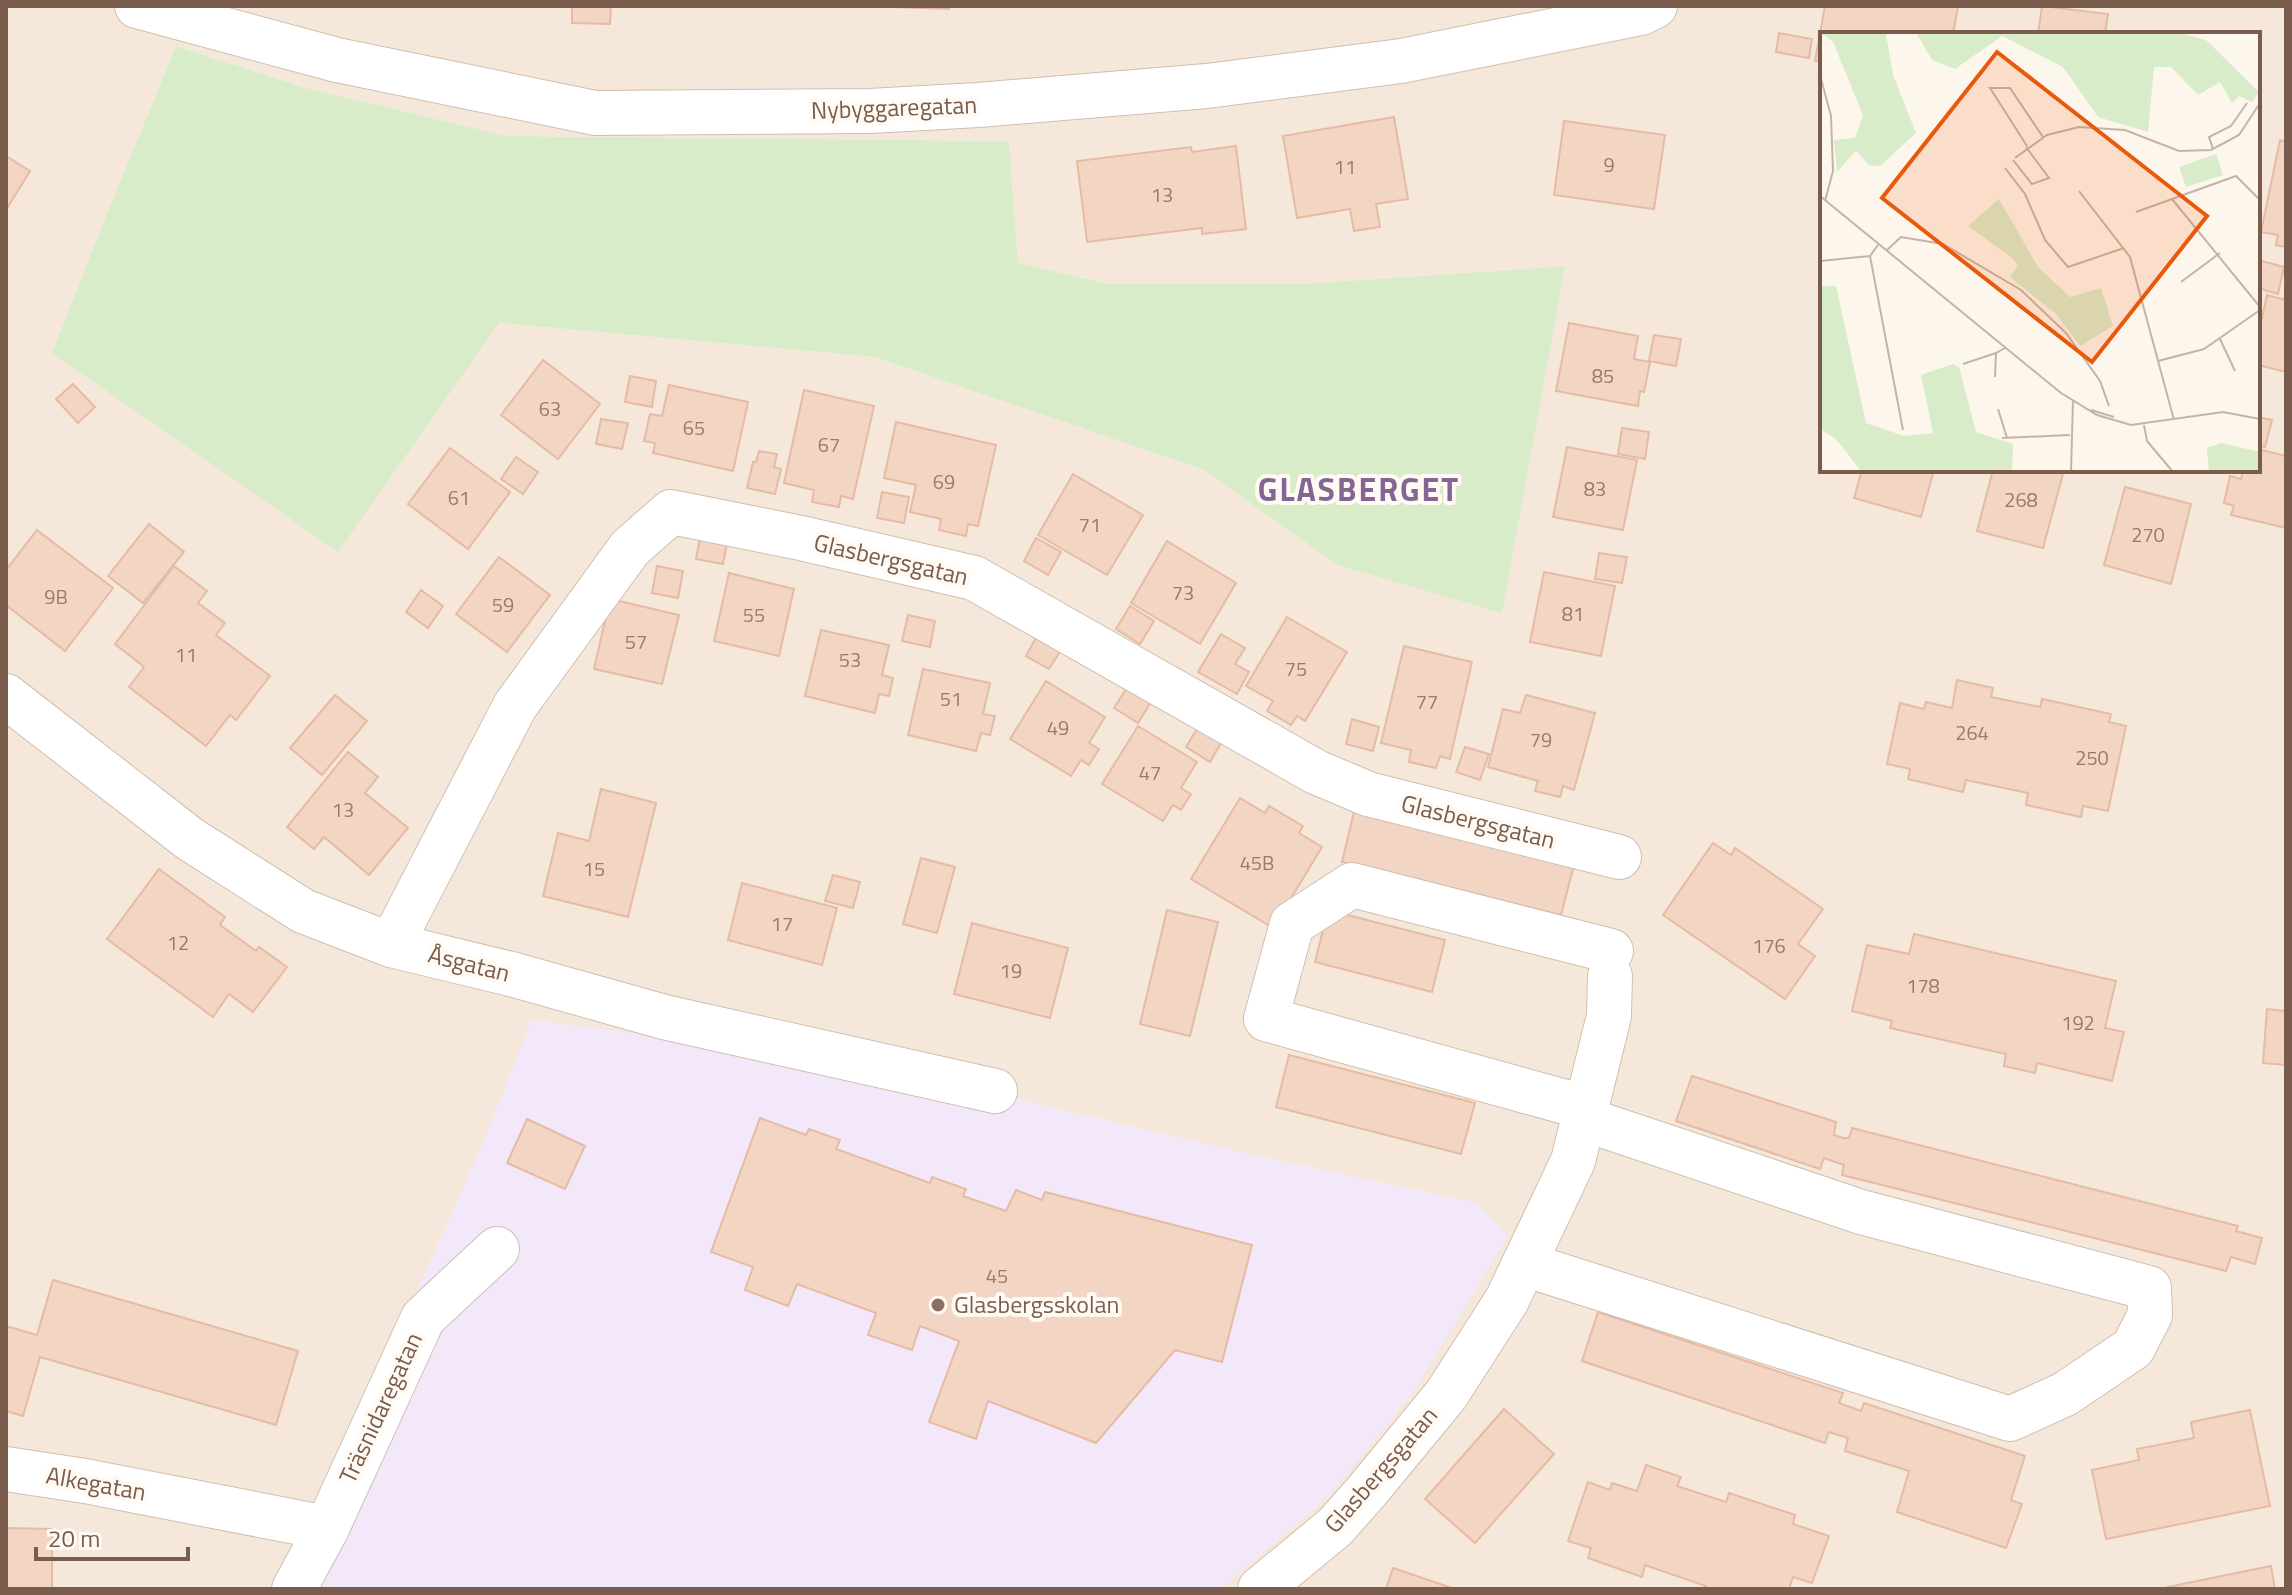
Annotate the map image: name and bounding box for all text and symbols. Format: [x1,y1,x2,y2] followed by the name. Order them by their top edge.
[1820,32,2260,472] inset map
[810,86,978,128] street label: Nybyggaregatan
[1603,149,1615,180] house number: 9
[1334,151,1356,182] house number: 11
[1151,179,1173,210] house number: 13
[1592,360,1614,391] house number: 85
[539,393,561,424] house number: 63
[683,412,705,443] house number: 65
[818,429,840,460] house number: 67
[1258,465,1460,513] district label: GLASBERGET
[933,466,955,497] house number: 69
[1584,473,1606,504] house number: 83
[448,482,470,513] house number: 61
[2004,484,2038,515] house number: 268
[1079,509,1101,540] house number: 71
[2131,519,2165,550] house number: 270
[810,524,972,594] street label: Glasbergsgatan
[1172,577,1194,608] house number: 73
[44,581,68,612] house number: 9B
[492,589,514,620] house number: 59
[1562,598,1584,629] house number: 81
[743,599,765,630] house number: 55
[625,626,647,657] house number: 57
[175,639,197,670] house number: 11
[839,644,861,675] house number: 53
[1285,653,1307,684] house number: 75
[940,683,962,714] house number: 51
[1416,686,1438,717] house number: 77
[1047,712,1069,743] house number: 49
[1955,717,1989,748] house number: 264
[1530,724,1552,755] house number: 79
[2075,742,2109,773] house number: 250
[1139,757,1161,788] house number: 47
[1397,785,1559,858] street label: Glasbergsgatan
[332,794,354,825] house number: 13
[1240,847,1274,878] house number: 45B
[583,853,605,884] house number: 15
[771,908,793,939] house number: 17
[167,927,189,958] house number: 12
[1752,930,1786,961] house number: 176
[425,936,514,991] street label: Åsgatan
[1000,955,1022,986] house number: 19
[1906,970,1940,1001] house number: 178
[2061,1007,2095,1038] house number: 192
[986,1260,1008,1291] house number: 45
[954,1286,1119,1322] place label: Glasbergsskolan
[929,1296,947,1314] marker: Glasbergsskolan
[329,1326,431,1489] street label: Träsnidaregatan
[1315,1398,1445,1541] street label: Glasbergsgatan
[43,1457,149,1509] street label: Alkegatan
[36,1511,188,1561] scale bar
[48,1520,100,1556] text: 20 m

